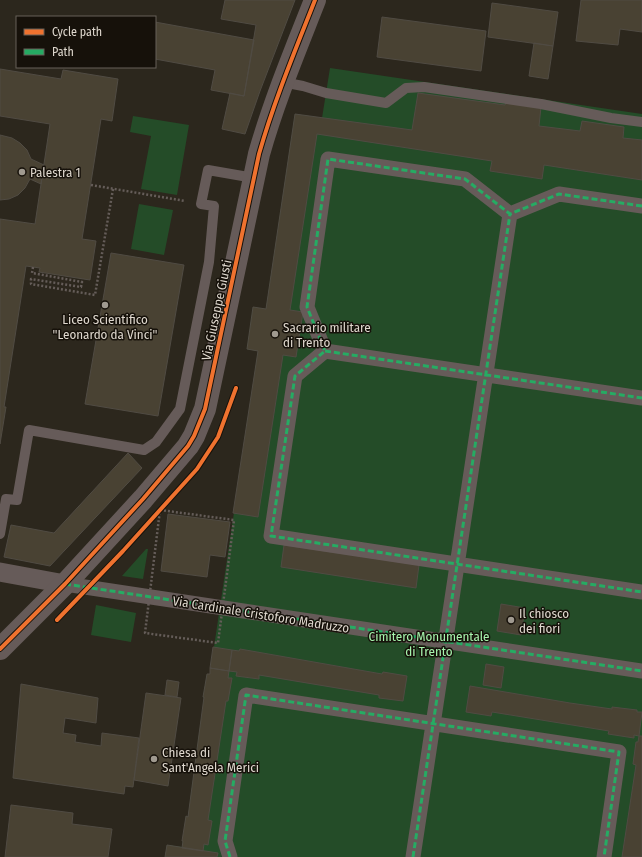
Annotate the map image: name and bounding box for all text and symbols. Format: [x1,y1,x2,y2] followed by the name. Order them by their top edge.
[16,16,156,68] legend
[52,25,102,39] text: Cycle path
[52,45,74,59] text: Path
[30,165,81,180] place label: Palestra 1
[17,167,27,177] marker: Palestra 1
[198,258,235,362] street label: Via Giuseppe Giusti
[100,300,110,310] marker: Liceo Scientifico "Leonardo da Vinci"
[53,312,157,342] place label: Liceo Scientifico "Leonardo da Vinci"
[283,320,371,350] place label: Sacrario militare di Trento
[270,329,280,339] marker: Sacrario militare di Trento
[171,593,351,636] street label: Via Cardinale Cristoforo Madruzzo
[519,606,569,636] place label: Il chiosco dei fiori
[506,615,516,625] marker: Il chiosco dei fiori
[369,629,489,659] park label: Cimitero Monumentale di Trento
[162,745,259,775] place label: Chiesa di Sant'Angela Merici
[149,754,159,764] marker: Chiesa di Sant'Angela Merici

